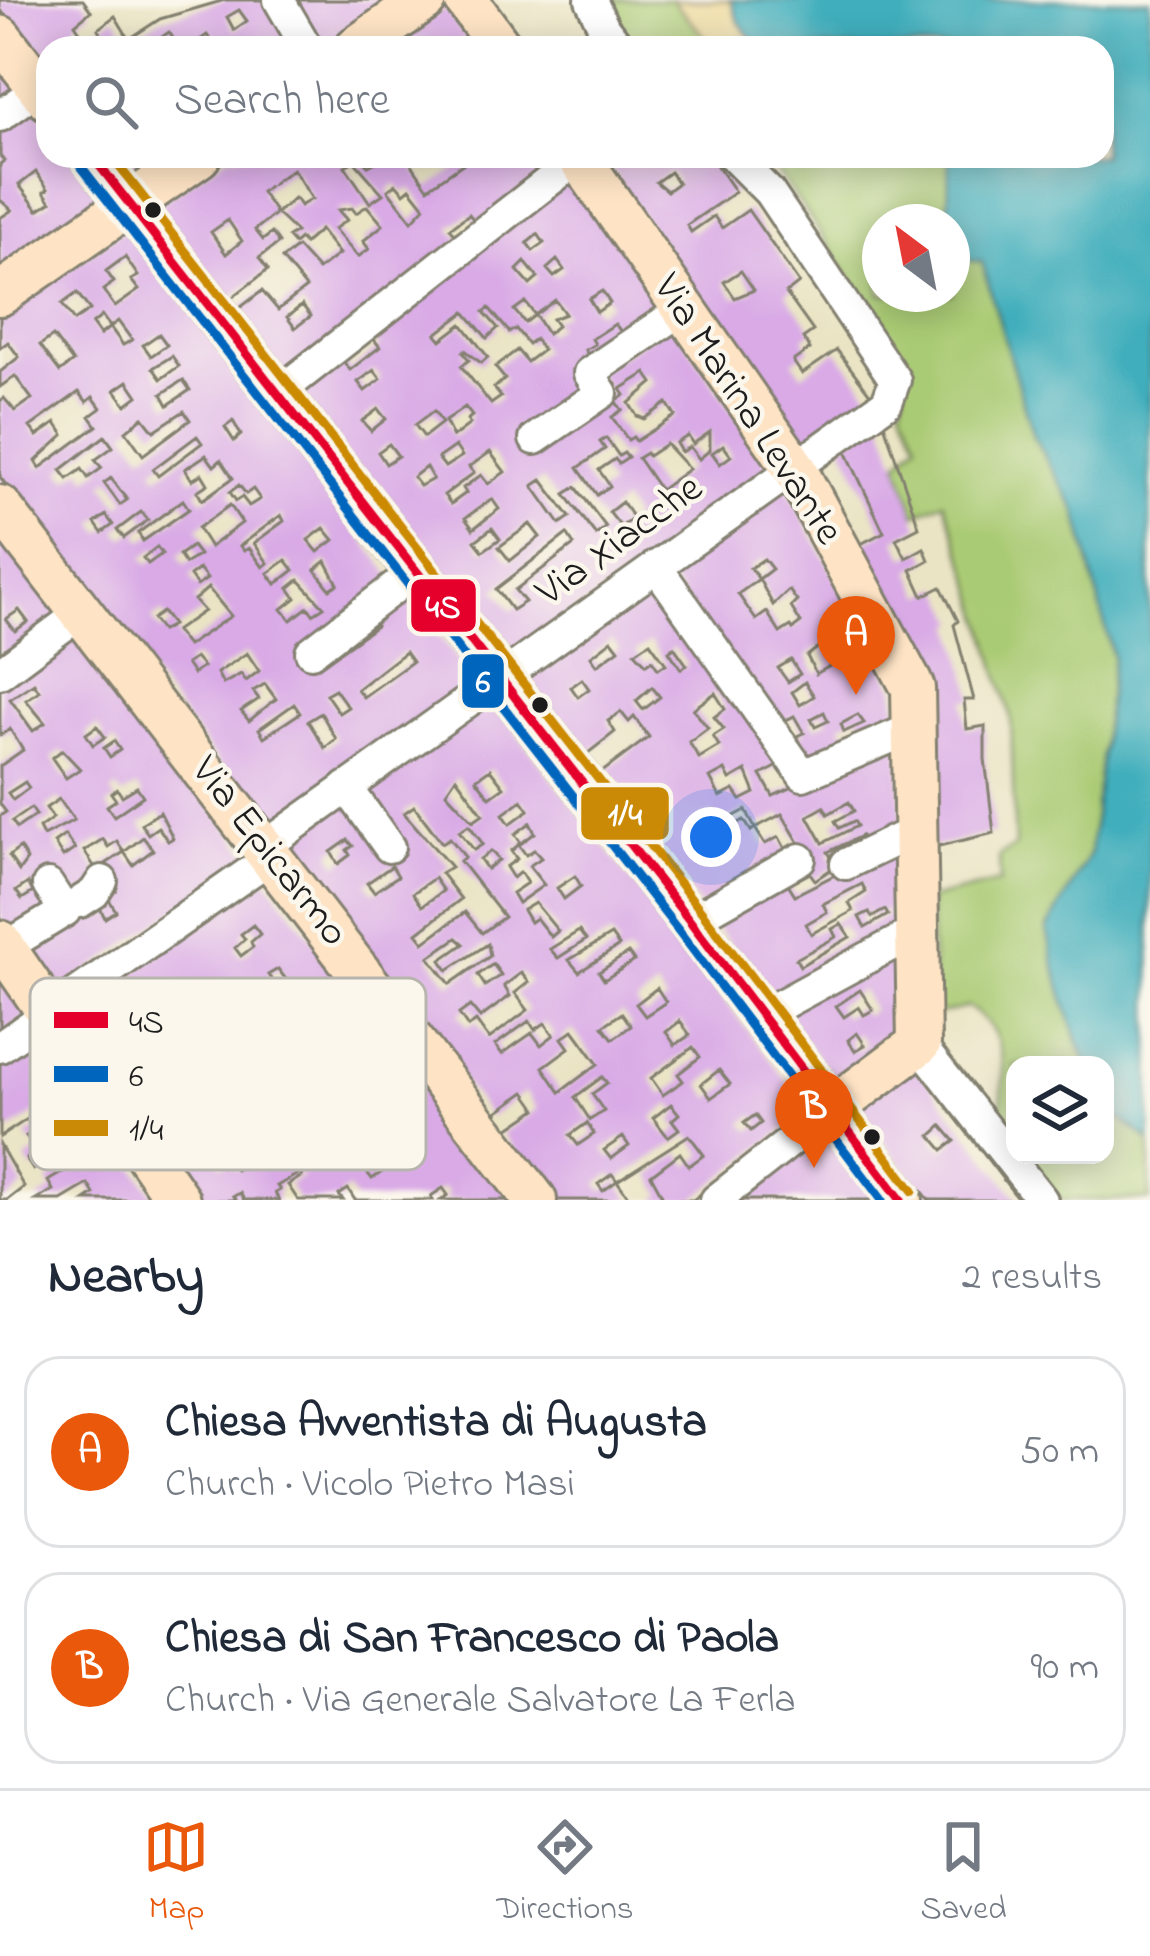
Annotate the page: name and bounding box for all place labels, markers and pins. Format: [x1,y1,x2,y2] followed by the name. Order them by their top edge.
[142,199,164,221] unlabelled marker
[817,596,895,695] pin: A
[529,694,551,716] unlabelled marker
[775,1069,853,1168] pin: B
[861,1126,883,1148] unlabelled marker

